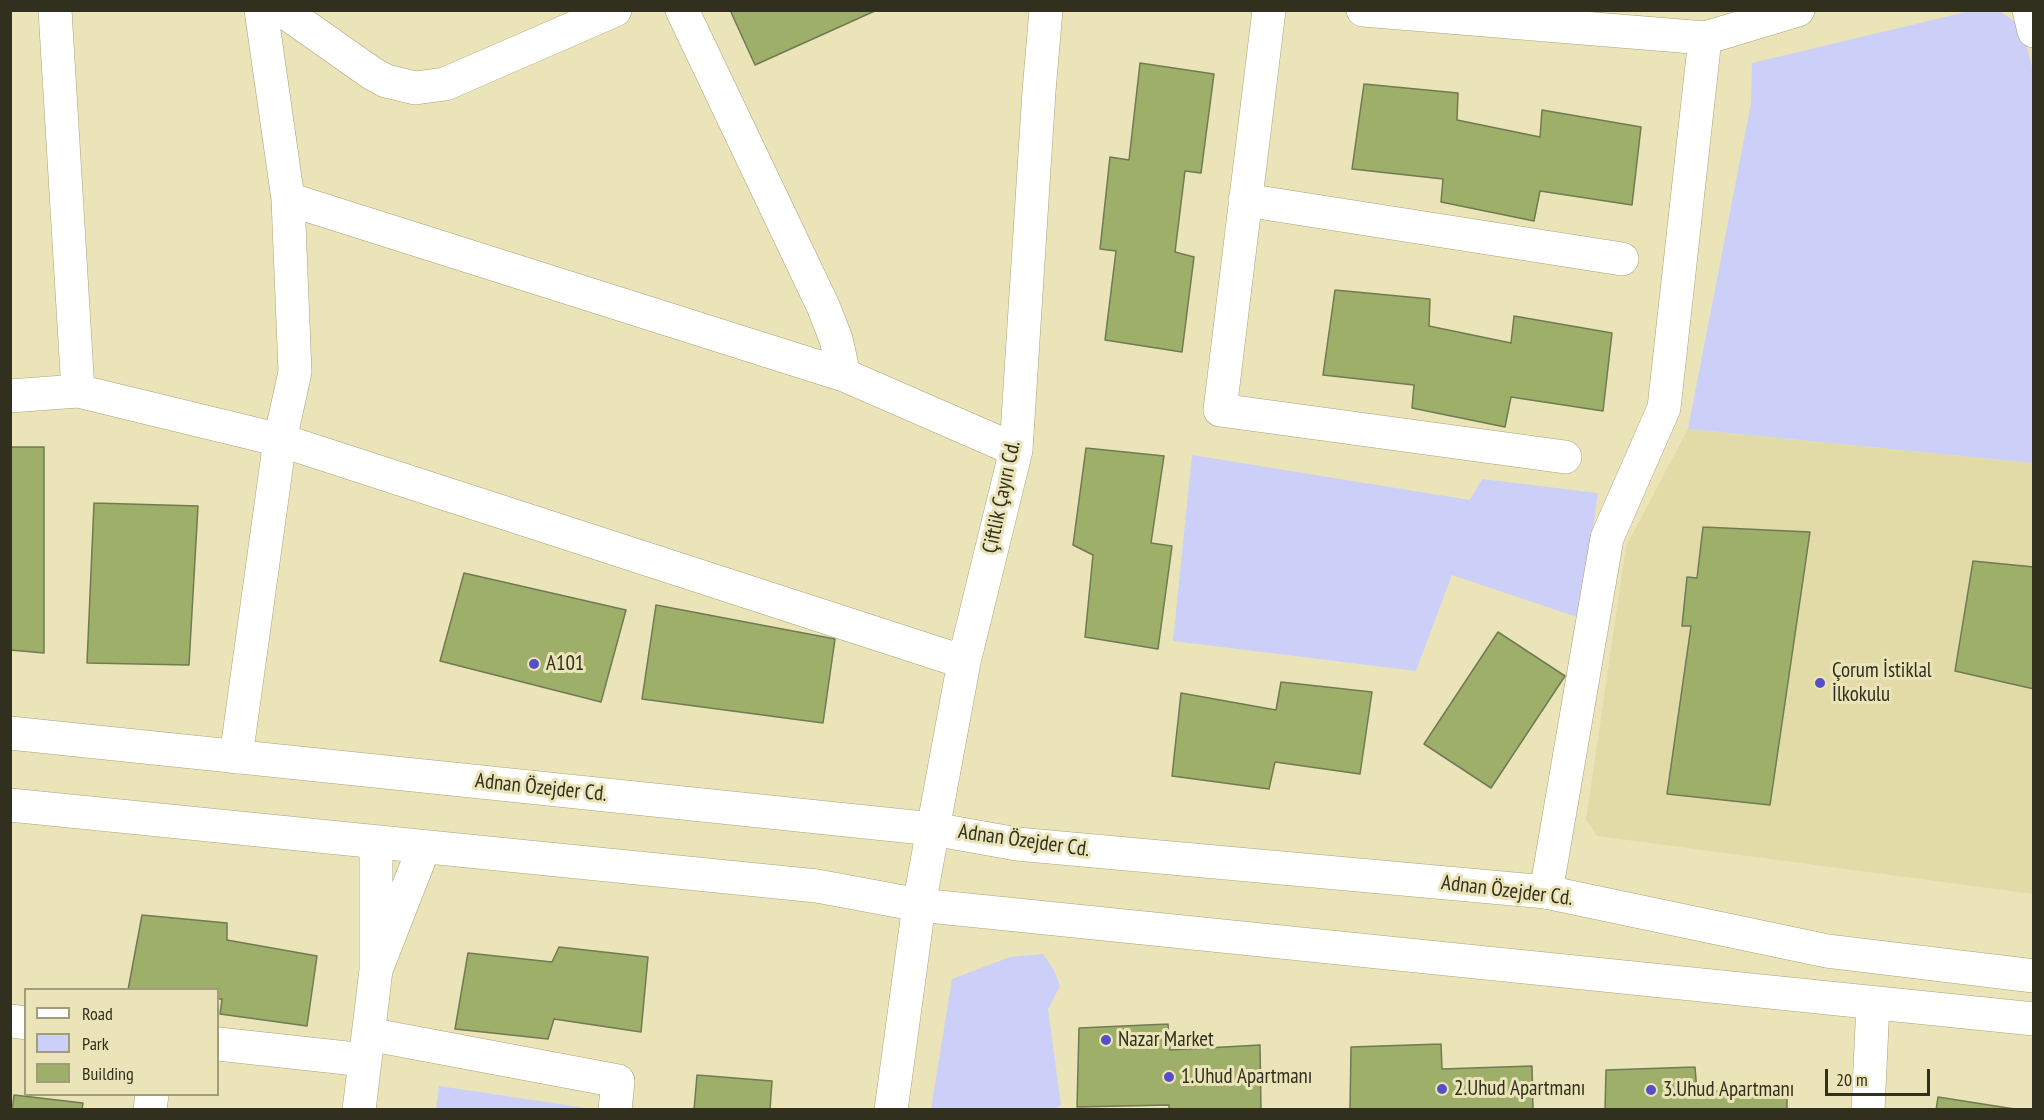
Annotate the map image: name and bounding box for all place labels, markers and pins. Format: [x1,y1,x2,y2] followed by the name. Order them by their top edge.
[546,651,584,677] place label: A101
[527,657,541,671] marker: A101
[1832,658,1932,708] place label: Çorum İstiklal İlkokulu
[1813,676,1827,690] marker: Çorum İstiklal İlkokulu
[1118,1027,1214,1053] place label: Nazar Market
[1099,1033,1113,1047] marker: Nazar Market
[1181,1064,1312,1090] place label: 1.Uhud Apartmanı
[1162,1070,1176,1084] marker: 1.Uhud Apartmanı
[1454,1076,1585,1102] place label: 2.Uhud Apartmanı
[1663,1077,1794,1103] place label: 3.Uhud Apartmanı
[1435,1082,1449,1096] marker: 2.Uhud Apartmanı
[1644,1083,1658,1097] marker: 3.Uhud Apartmanı

